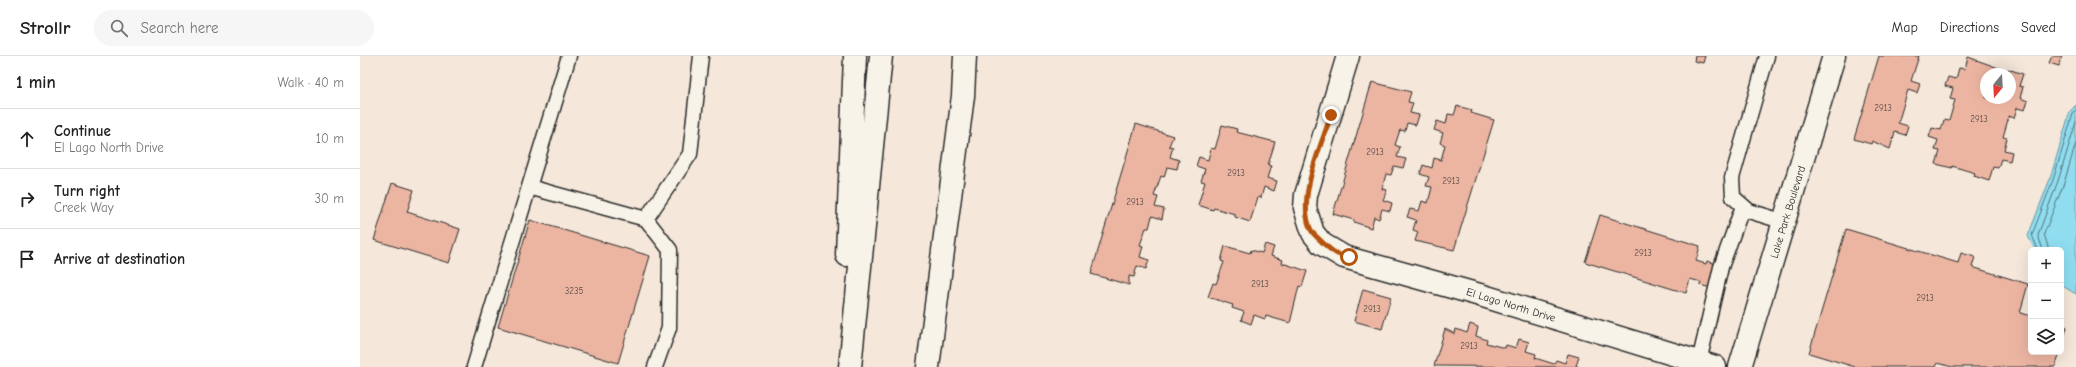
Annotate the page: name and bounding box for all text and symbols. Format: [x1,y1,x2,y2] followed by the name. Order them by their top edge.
[94,10,374,46] search box
[20,17,70,39] text: Strollr
[108,17,130,39] icon: search
[140,19,219,37] text: Search here
[1891,19,1918,36] text: Map
[1940,19,1999,36] text: Directions
[2021,19,2056,36] text: Saved
[1980,68,2016,104] north arrow
[16,73,56,92] text: 1 min
[277,75,344,90] text: Walk · 40 m
[1874,103,1892,113] house number: 2913
[1322,106,1340,124] route end
[1970,114,1988,124] house number: 2913
[54,122,111,140] text: Continue
[16,128,38,150] icon: ahead
[316,131,344,146] text: 10 m
[54,140,164,155] text: El Lago North Drive
[1366,147,1384,157] house number: 2913
[1768,164,1808,260] street label: Lake Park Boulevard
[1227,168,1245,178] house number: 2913
[1442,176,1460,186] house number: 2913
[54,182,120,200] text: Turn right
[16,188,38,210] icon: right
[314,191,344,206] text: 30 m
[1126,197,1144,207] house number: 2913
[54,200,113,215] text: Creek Way
[2028,247,2064,355] map controls
[2028,247,2064,283] button: +
[16,248,38,270] icon: arrive
[1340,248,1358,266] route start
[1634,248,1652,258] house number: 2913
[54,250,185,268] text: Arrive at destination
[1251,279,1269,289] house number: 2913
[2028,283,2064,319] button: −
[1465,285,1558,325] street label: El Lago North Drive
[565,286,583,296] house number: 3235
[1916,293,1934,303] house number: 2913
[1363,304,1381,314] house number: 2913
[2028,319,2064,355] button: layers
[1460,341,1478,351] house number: 2913

